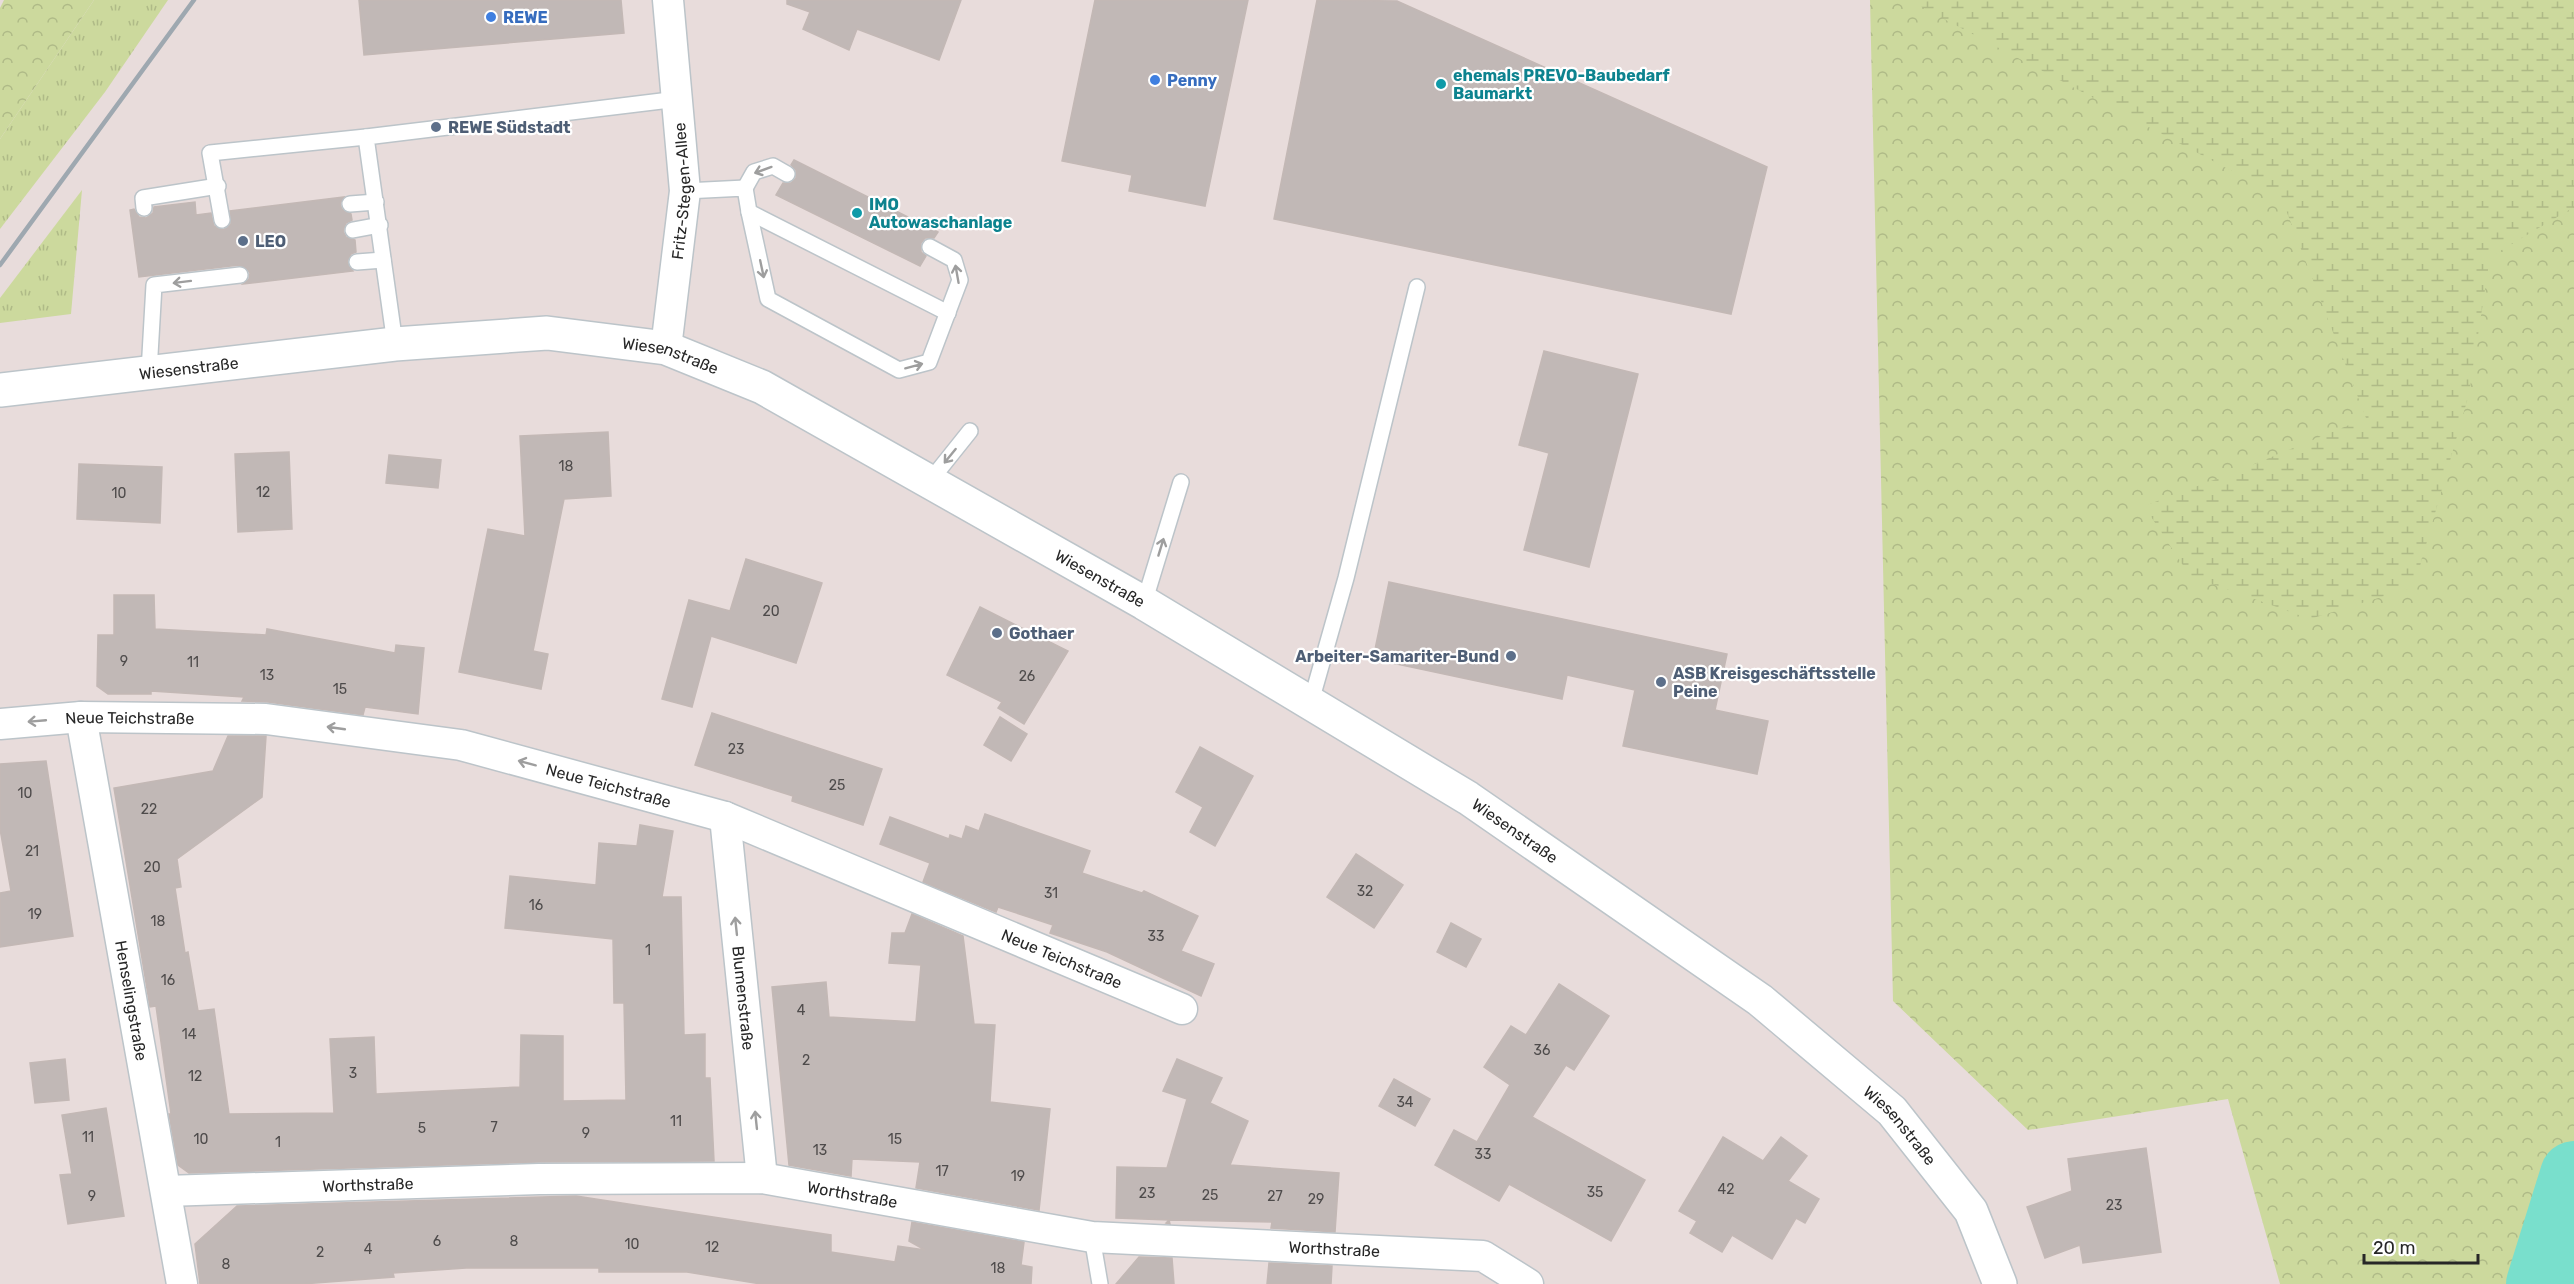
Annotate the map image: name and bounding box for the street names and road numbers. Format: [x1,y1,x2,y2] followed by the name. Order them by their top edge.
[668,122,695,261] street label: Fritz-Stegen-Allee
[621,334,721,378] street label: Wiesenstraße
[138,353,240,384] street label: Wiesenstraße
[1052,546,1148,612] street label: Wiesenstraße
[64,708,194,728] street label: Neue Teichstraße
[544,760,673,812] street label: Neue Teichstraße
[1468,795,1562,867] street label: Wiesenstraße
[998,925,1125,993] street label: Neue Teichstraße
[111,939,151,1062] street label: Henselingstraße
[728,945,758,1051] street label: Blumenstraße
[1859,1082,1940,1169] street label: Wiesenstraße
[322,1174,414,1196] street label: Worthstraße
[806,1177,899,1212] street label: Worthstraße
[1288,1238,1380,1261] street label: Worthstraße

